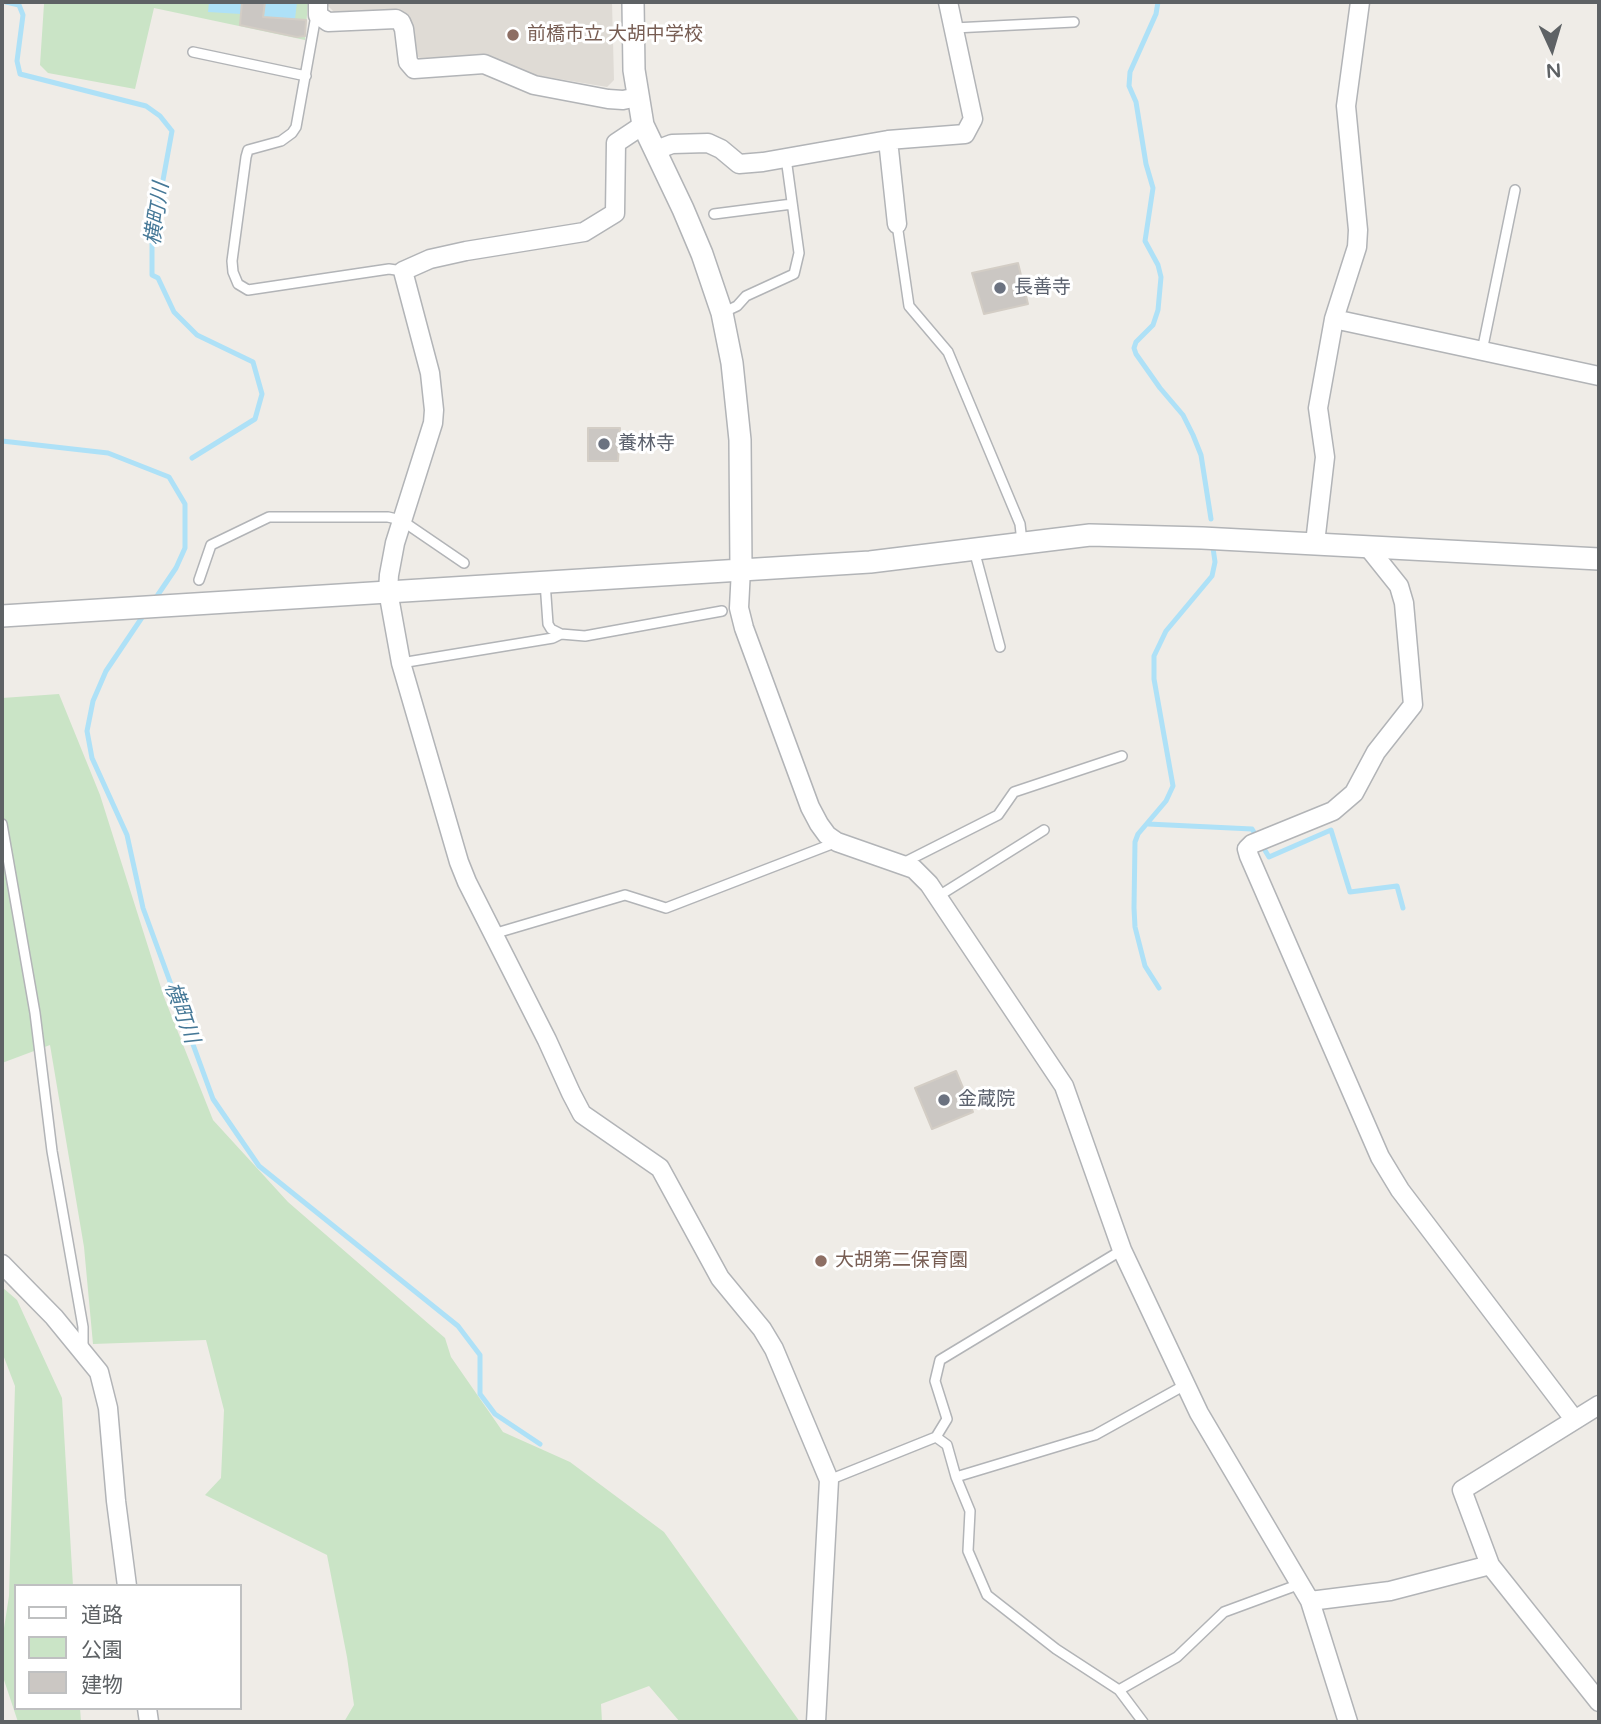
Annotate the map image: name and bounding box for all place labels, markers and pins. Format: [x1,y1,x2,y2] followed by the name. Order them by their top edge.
[527,24,703,46] place label: 前橋市立 大胡中学校
[505,27,521,43] marker: 前橋市立 大胡中学校
[1014,277,1071,299] place label: 長善寺
[992,280,1008,296] marker: 長善寺
[618,433,675,455] place label: 養林寺
[596,436,612,452] marker: 養林寺
[958,1089,1015,1111] place label: 金蔵院
[936,1092,952,1108] marker: 金蔵院
[835,1250,968,1272] place label: 大胡第二保育園
[813,1253,829,1269] marker: 大胡第二保育園

